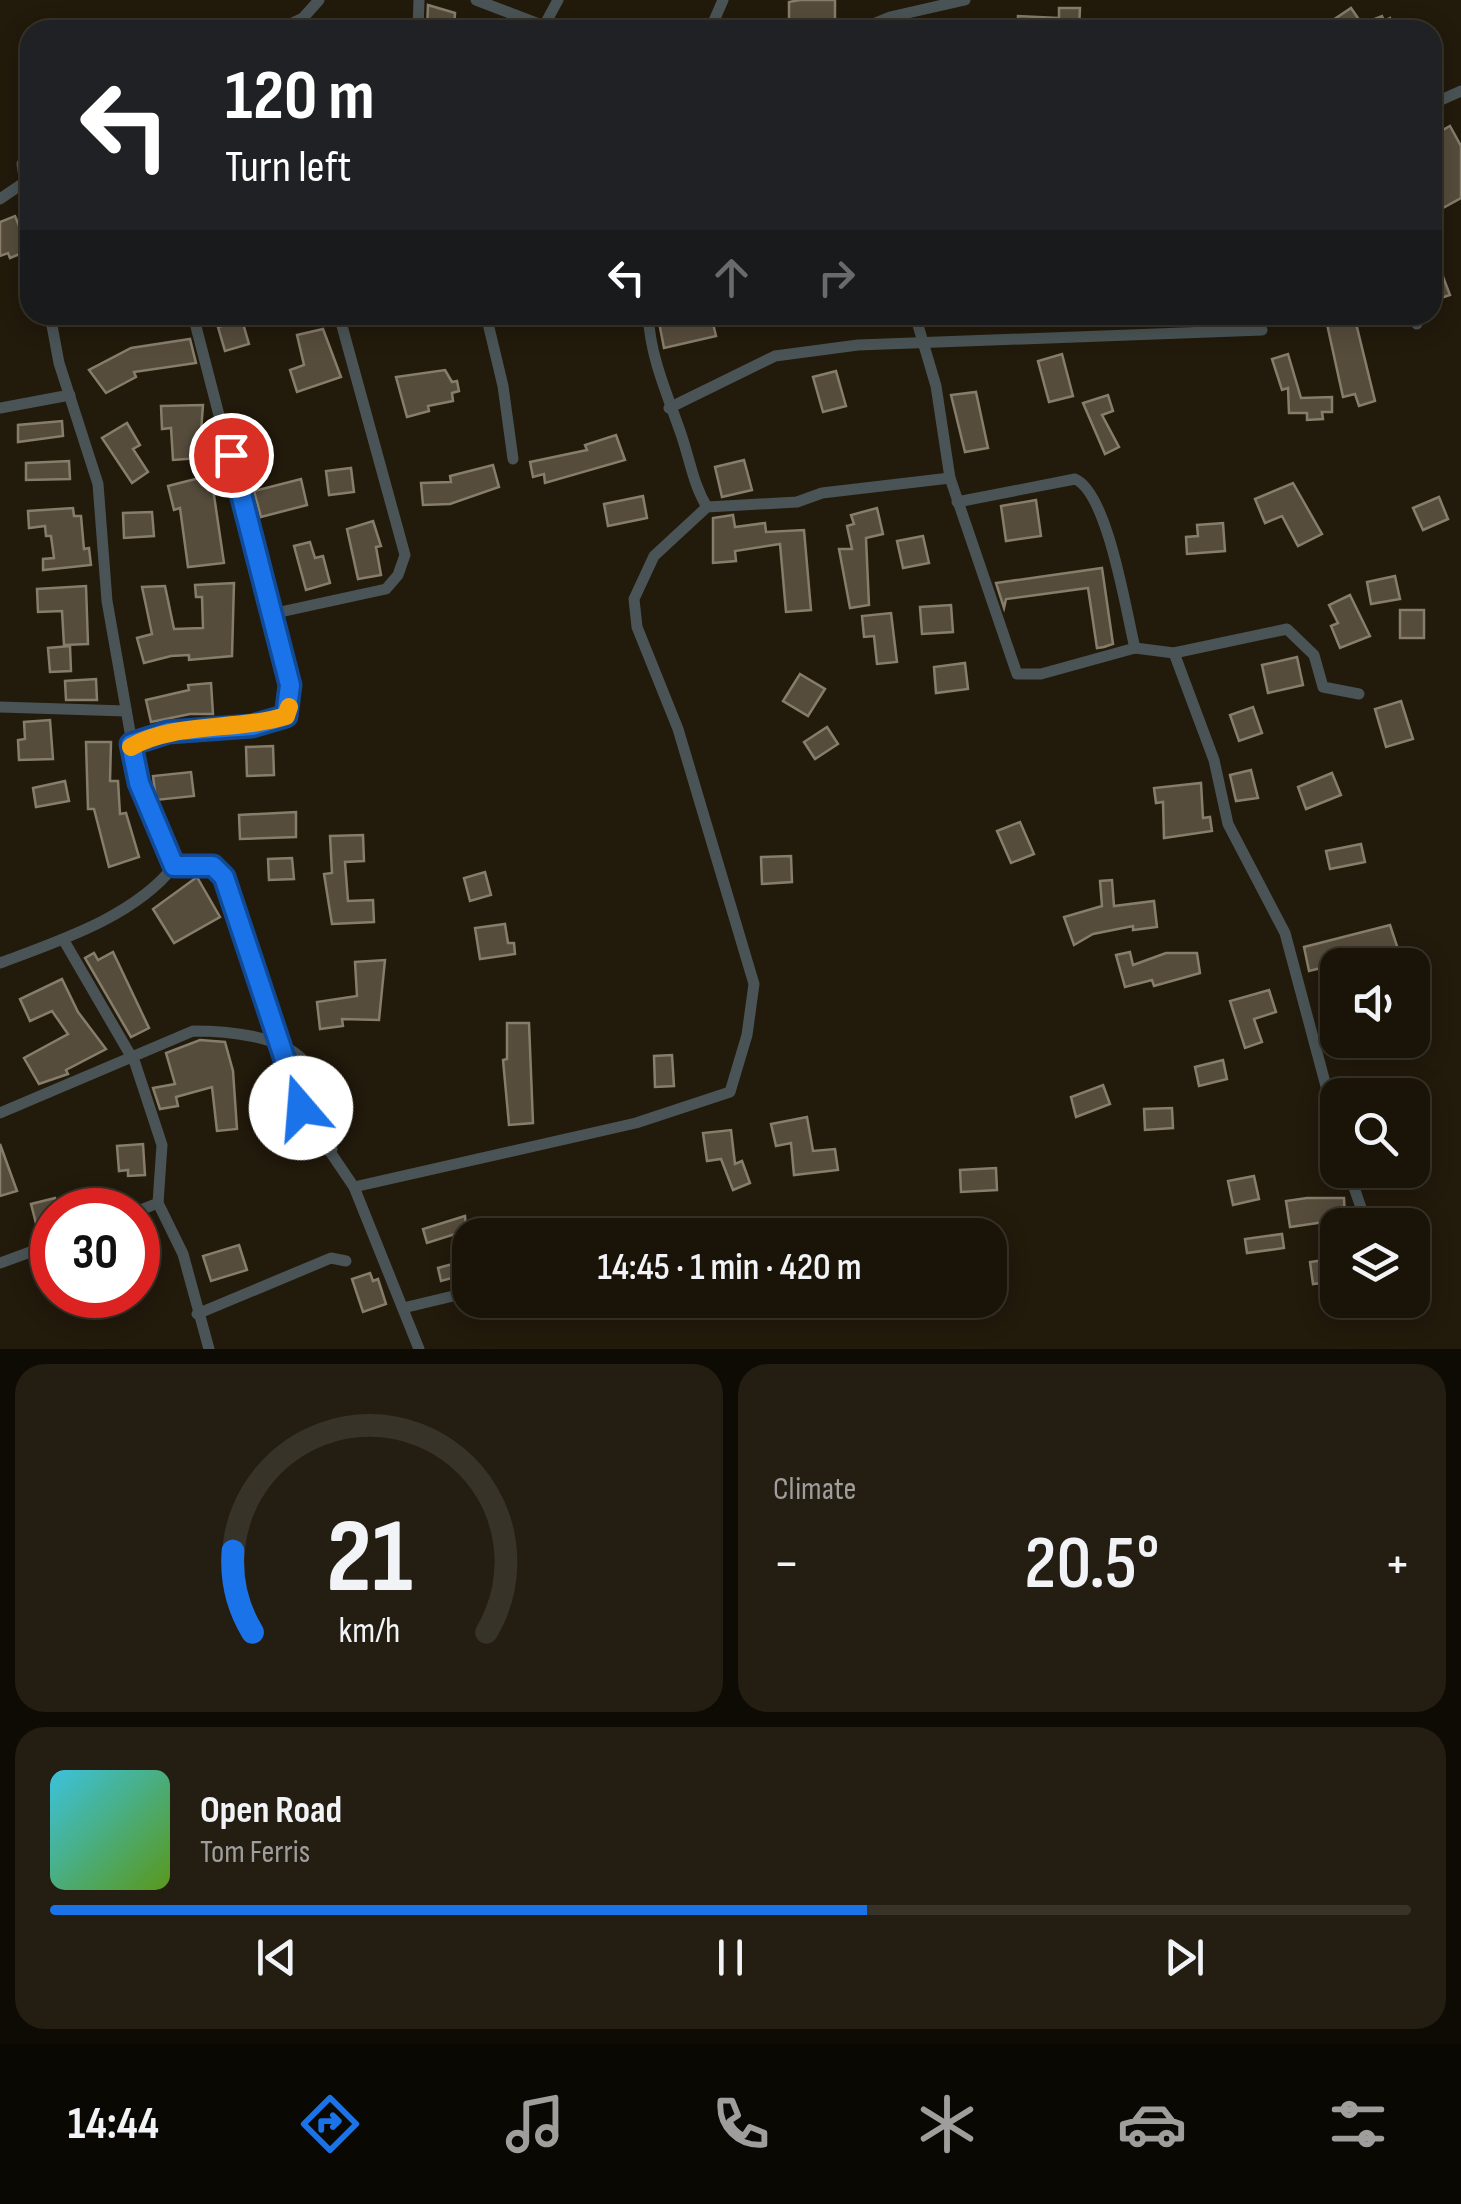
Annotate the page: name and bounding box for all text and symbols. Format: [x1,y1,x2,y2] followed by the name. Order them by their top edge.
[225,55,375,139] text: 120 m
[60,60,190,190] icon: left
[225,140,351,195] text: Turn left
[599,250,654,305] icon: left
[704,250,759,305] icon: ahead
[809,250,864,305] icon: right
[189,413,274,498] pin
[204,428,259,483] icon: arrive
[1320,948,1430,1318] map controls
[1320,948,1430,1058] button: sound
[249,1056,353,1160] position arrow
[1320,1078,1430,1188] button: search
[30,1188,160,1318] speed limit sign: 30
[1320,1208,1430,1318] button: layers
[598,1245,861,1290] text: 14:45 · 1 min · 420 m
[773,1470,856,1509] text: Climate
[326,1496,412,1621] text: 21
[1024,1519,1160,1610] text: 20.5°
[773,1531,800,1598] text: −
[1384,1531,1411,1598] text: +
[338,1610,400,1653] text: km/h
[200,1788,342,1833] text: Open Road
[200,1833,310,1872] text: Tom Ferris
[249,1930,304,1985] icon: previous
[703,1930,758,1985] icon: pause
[1157,1930,1212,1985] icon: next
[295,2089,365,2159] icon: directions
[500,2089,570,2159] icon: music
[706,2089,776,2159] icon: phone
[912,2089,982,2159] icon: climate
[1117,2089,1187,2159] icon: car
[1323,2089,1393,2159] icon: filters
[68,2097,159,2152] text: 14:44

